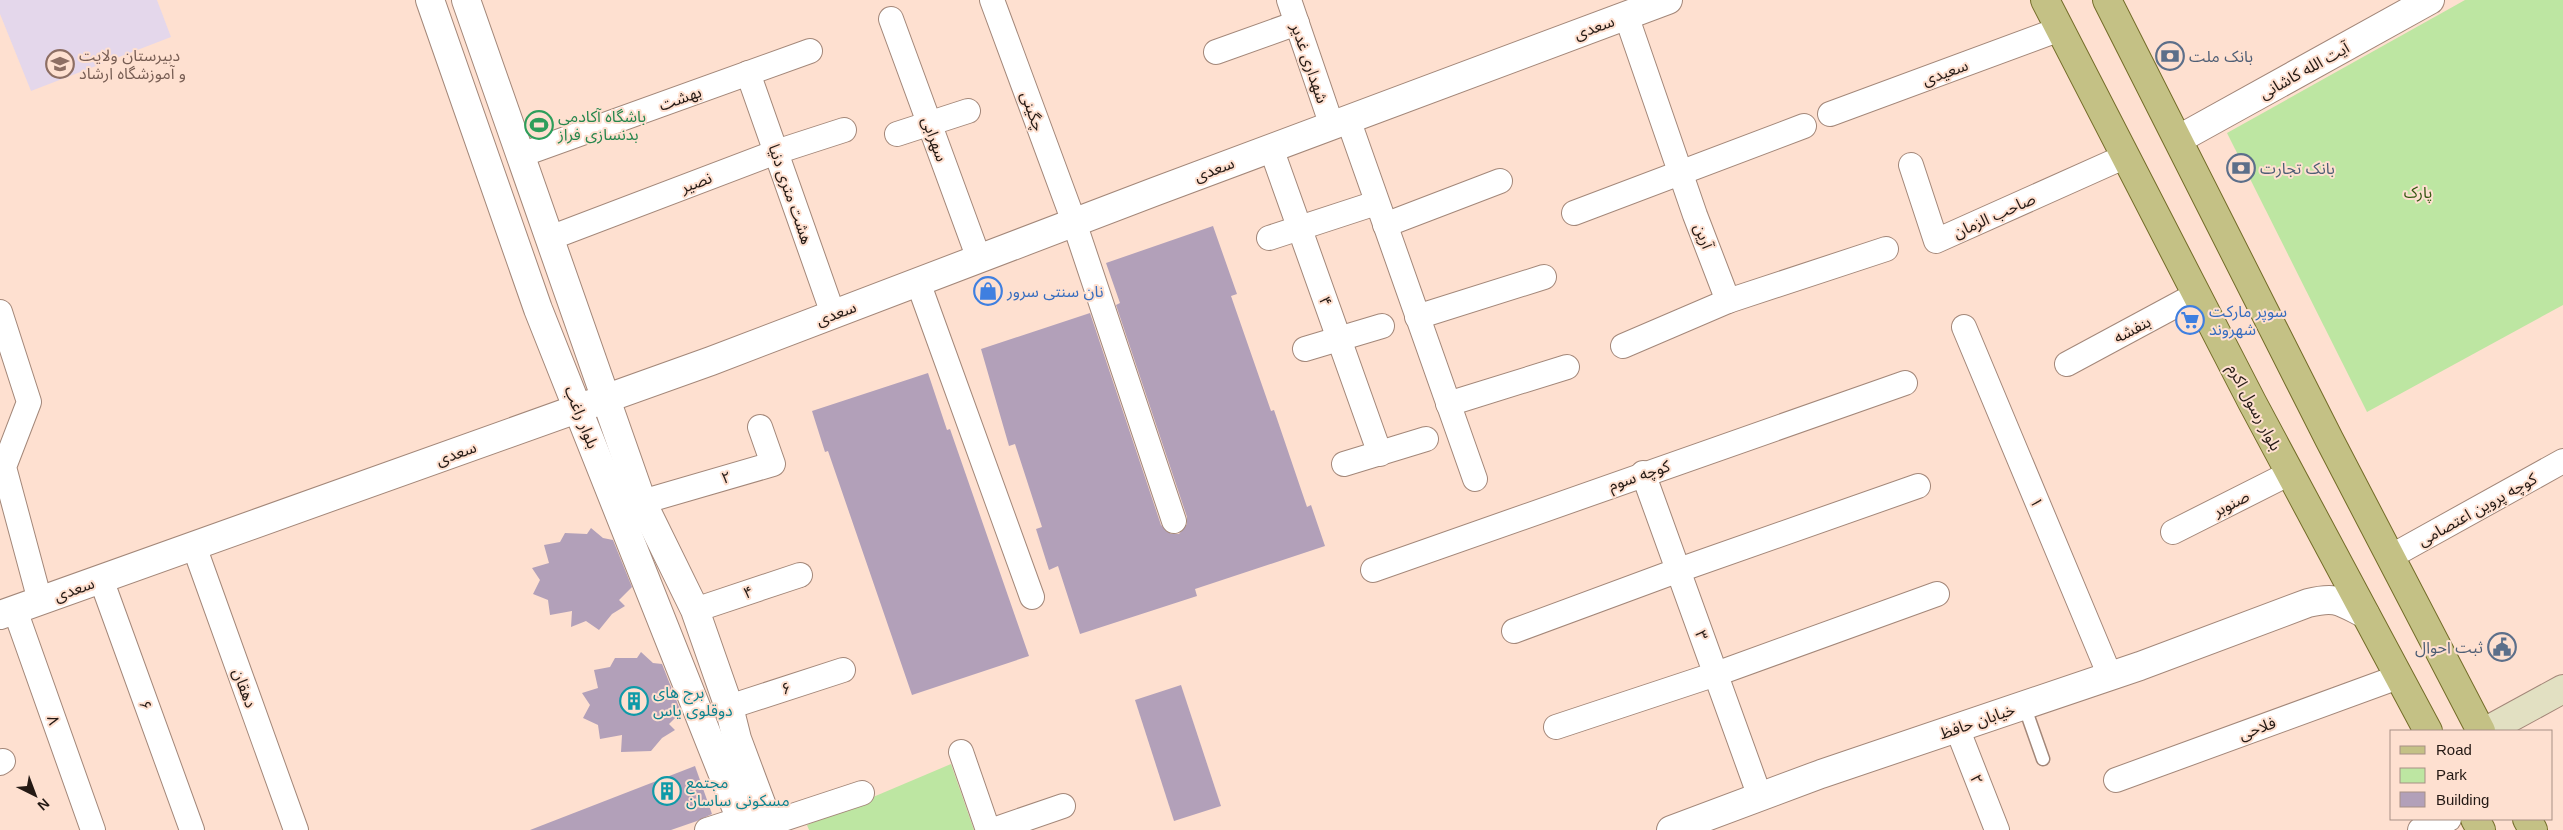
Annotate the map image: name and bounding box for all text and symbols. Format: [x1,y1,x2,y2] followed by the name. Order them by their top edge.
[1572,12,1617,44] street label: سعدی
[1287,20,1331,106] street label: شهداری غدیر
[2256,38,2354,103] street label: آیت الله کاشانی
[2155,41,2185,71] bank icon: بانک ملت
[79,47,186,83] place label: دبیرستان ولایت و آموزشگاه ارشاد
[2189,48,2253,65] place label: بانک ملت
[45,49,75,79] school or university icon: دبیرستان ولایت و آموزشگاه ارشاد
[1920,56,1971,90] street label: سعیدی
[657,83,704,115] street label: بهشت
[1016,89,1047,134] street label: چگینی
[557,108,646,144] place label: باشگاه آکادمی بدنسازی فراز
[524,110,554,140] sports icon: باشگاه آکادمی بدنسازی فراز
[918,114,950,164] street label: سهرابی
[765,142,816,247] street label: هشت متری دنیا
[2226,153,2256,183] bank icon: بانک تجارت
[1192,154,1237,186] street label: سعدی
[2260,160,2335,178] place label: بانک تجارت
[677,169,714,197] street label: نصیر
[2404,184,2432,203] park label: پارک
[1950,190,2038,242] street label: صاحب الزمان
[1690,221,1717,253] street label: آرین
[973,276,1003,306] shop icon: نان سنتی سرور
[1006,283,1104,301] place label: نان سنتی سرور
[1316,294,1335,308] street label: ۴
[814,298,859,330] street label: سعدی
[2209,303,2287,339] place label: سوپر مارکت شهروند
[2175,305,2205,335] supermarket icon: سوپر مارکت شهروند
[2111,313,2154,346] street label: بنفشه
[2221,361,2285,455] street label: بلوار رسول اکرم
[560,384,602,451] street label: بلوار راغب
[434,438,479,470] street label: سعدی
[1606,457,1674,498] street label: کوچه سوم
[719,468,733,487] street label: ۲
[2415,470,2541,551] street label: کوچه پروین اعتصامی
[2209,487,2253,521] street label: صنوبر
[2027,495,2046,510] street label: ۱
[52,574,97,606] street label: سعدی
[741,583,755,602] street label: ۴
[1692,628,1711,642] street label: ۳
[2487,632,2517,662] public building icon: ثبت احوال
[2415,639,2483,658] place label: ثبت احوال
[229,666,259,710] street label: دهقان
[779,679,793,698] street label: ۶
[653,684,733,720] place label: برج های دوقلوی یاس
[619,686,649,716] building icon: برج های دوقلوی یاس
[136,698,155,712] street label: ۶
[1937,701,2018,743] street label: خیابان حافظ
[44,713,63,727] street label: ۸
[2236,714,2278,744] street label: فلاحی
[2390,730,2553,820] legend
[2436,741,2472,758] text: Road
[2436,766,2467,783] text: Park
[10,770,60,820] north arrow
[1967,772,1986,786] street label: ۲
[686,774,790,810] place label: مجتمع مسکونی ساسان
[652,776,682,806] building icon: مجتمع مسکونی ساسان
[2436,791,2489,808] text: Building
[35,795,53,814] text: N

